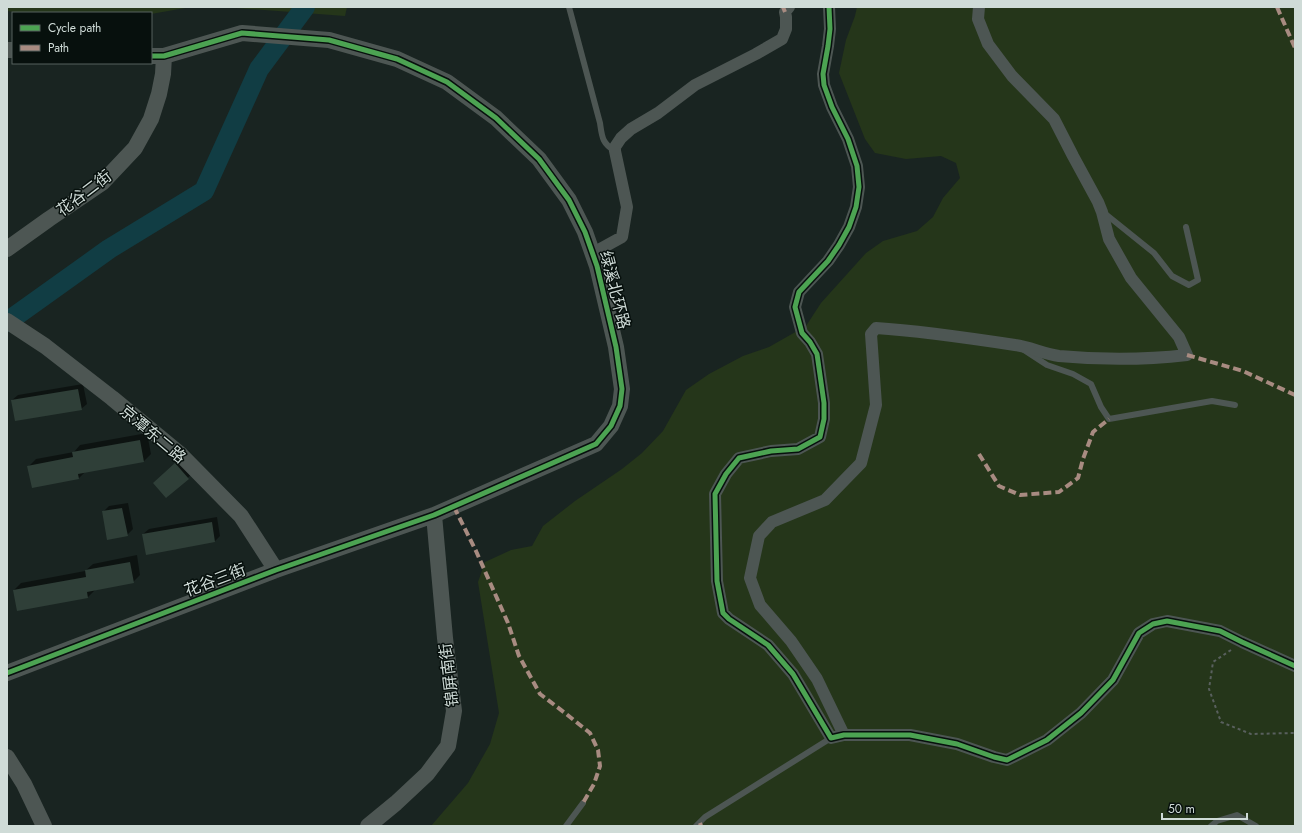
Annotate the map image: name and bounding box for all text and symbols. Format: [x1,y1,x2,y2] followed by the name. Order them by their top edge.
[12,12,152,64] legend
[48,19,101,37] text: Cycle path
[48,39,69,57] text: Path
[52,165,116,221] street label: 花谷二街
[594,248,636,332] street label: 绿溪北环路
[115,399,191,469] street label: 京潭东二路
[181,558,249,602] street label: 花谷三街
[434,642,464,708] street label: 锦屏南街
[1162,795,1247,821] scale bar
[1168,800,1195,818] text: 50 m

